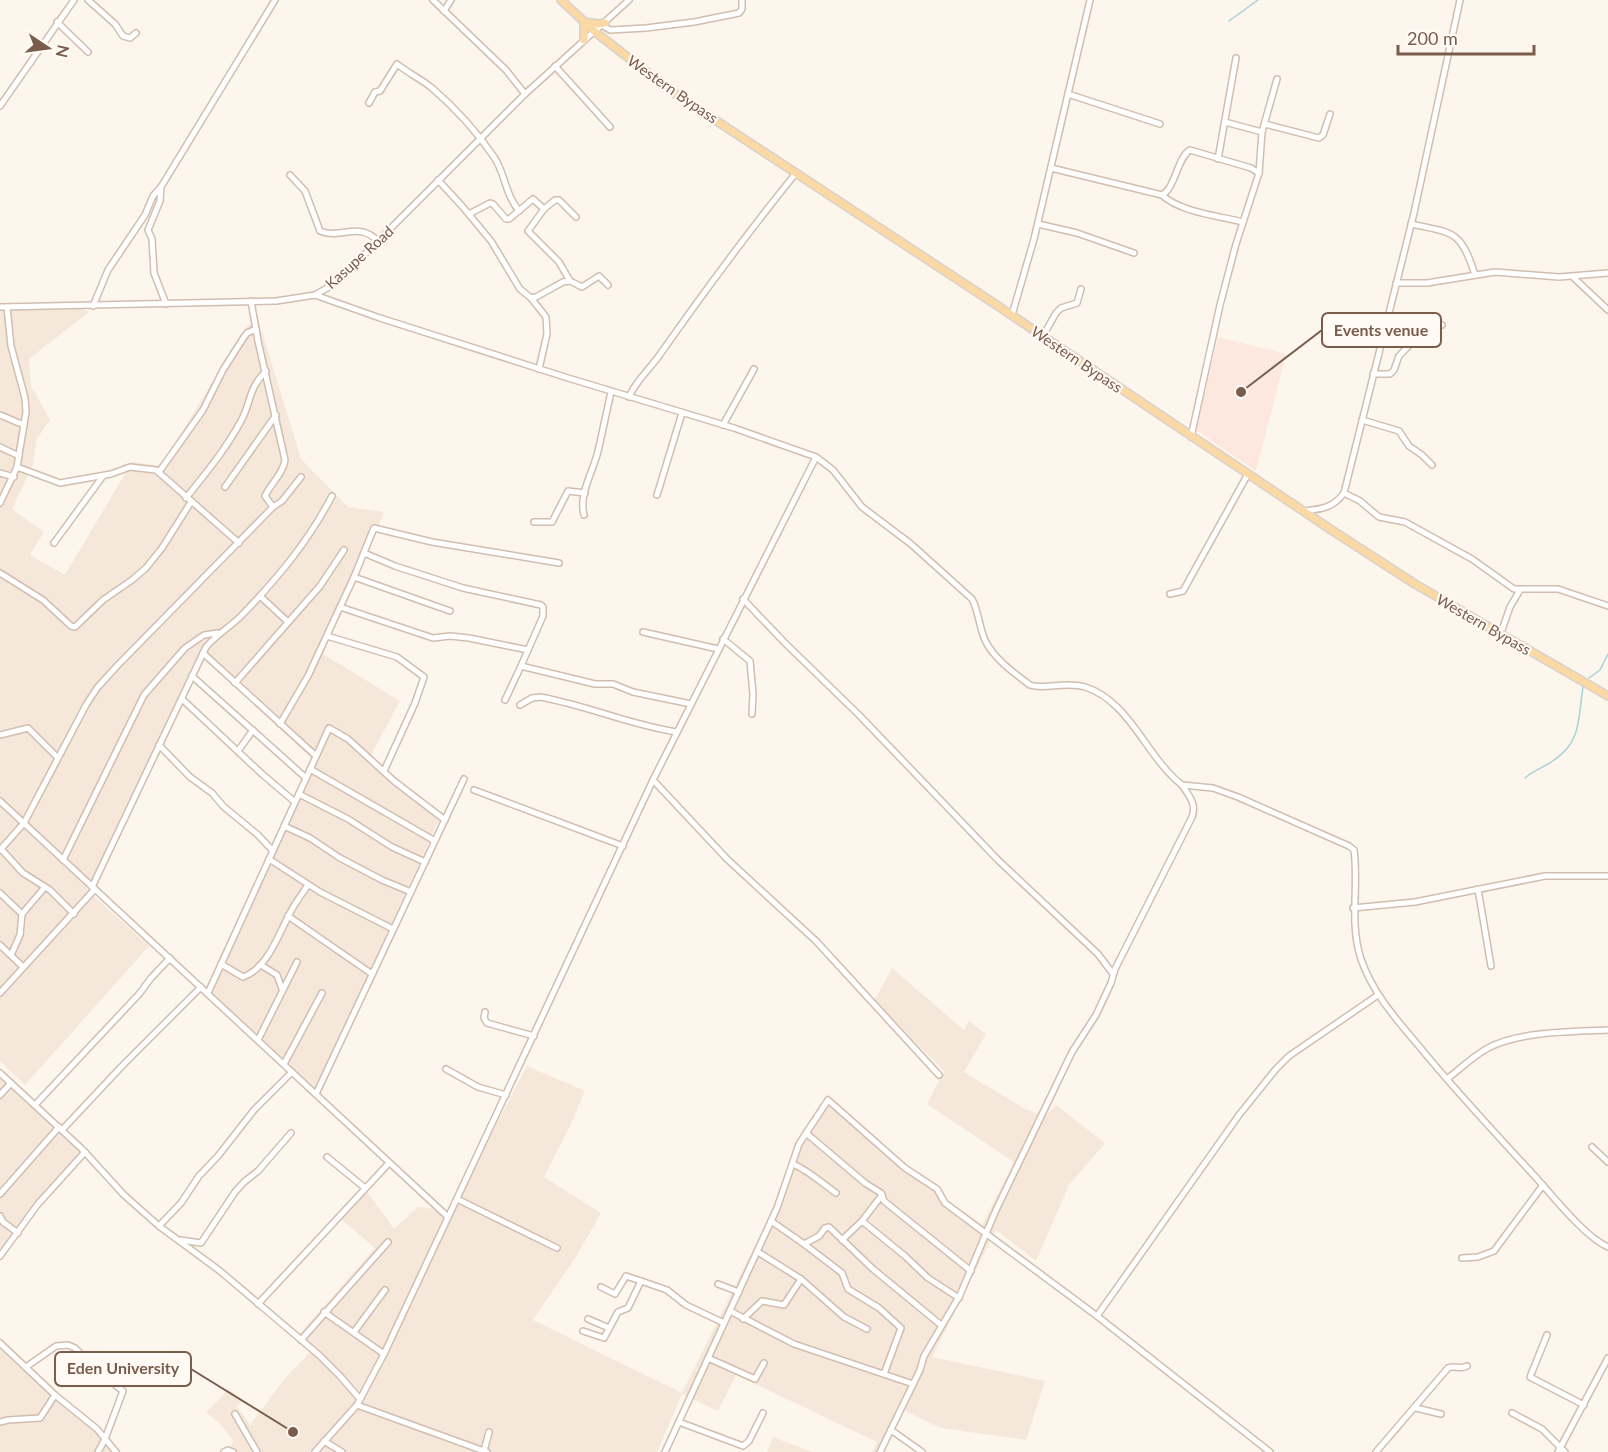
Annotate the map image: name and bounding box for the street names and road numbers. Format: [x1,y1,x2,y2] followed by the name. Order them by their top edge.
[624,51,722,127] street label: Western Bypass
[321,222,397,292] street label: Kasupe Road
[1028,322,1126,396] street label: Western Bypass
[1434,590,1534,658] street label: Western Bypass

